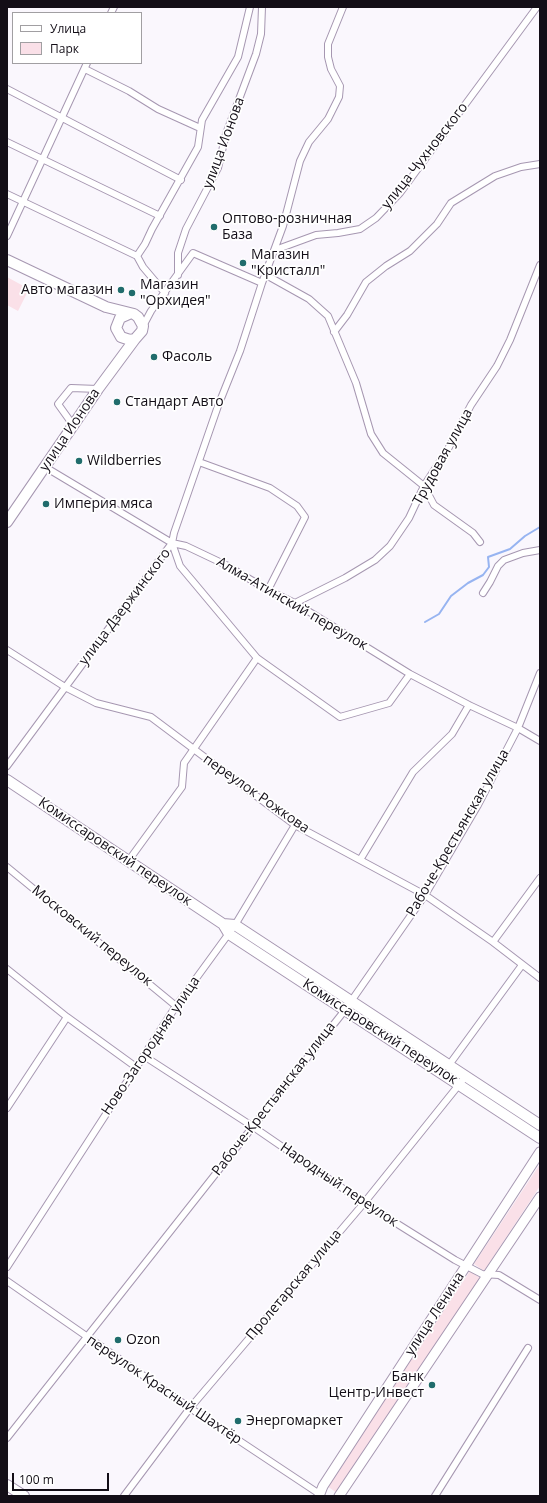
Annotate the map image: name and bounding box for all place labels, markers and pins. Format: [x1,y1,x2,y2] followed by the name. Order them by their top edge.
[222,211,352,244] place label: Оптово-розничная База
[209,222,219,232] marker: Оптово-розничная База
[251,247,325,280] place label: Магазин "Кристалл"
[238,258,248,268] marker: Магазин "Кристалл"
[140,277,210,310] place label: Магазин "Орхидея"
[21,282,113,298] place label: Авто магазин
[116,285,126,295] marker: Авто магазин
[127,288,137,298] marker: Магазин "Орхидея"
[162,349,212,365] place label: Фасоль
[149,352,159,362] marker: Фасоль
[125,394,224,410] place label: Стандарт Авто
[112,397,122,407] marker: Стандарт Авто
[87,453,161,469] place label: Wildberries
[74,456,84,466] marker: Wildberries
[54,496,153,512] place label: Империя мяса
[41,499,51,509] marker: Империя мяса
[126,1332,160,1348] place label: Ozon
[113,1335,123,1345] marker: Ozon
[329,1369,424,1402] place label: Банк Центр-Инвест
[427,1380,437,1390] marker: Банк Центр-Инвест
[246,1413,343,1429] place label: Энергомаркет
[233,1416,243,1426] marker: Энергомаркет

